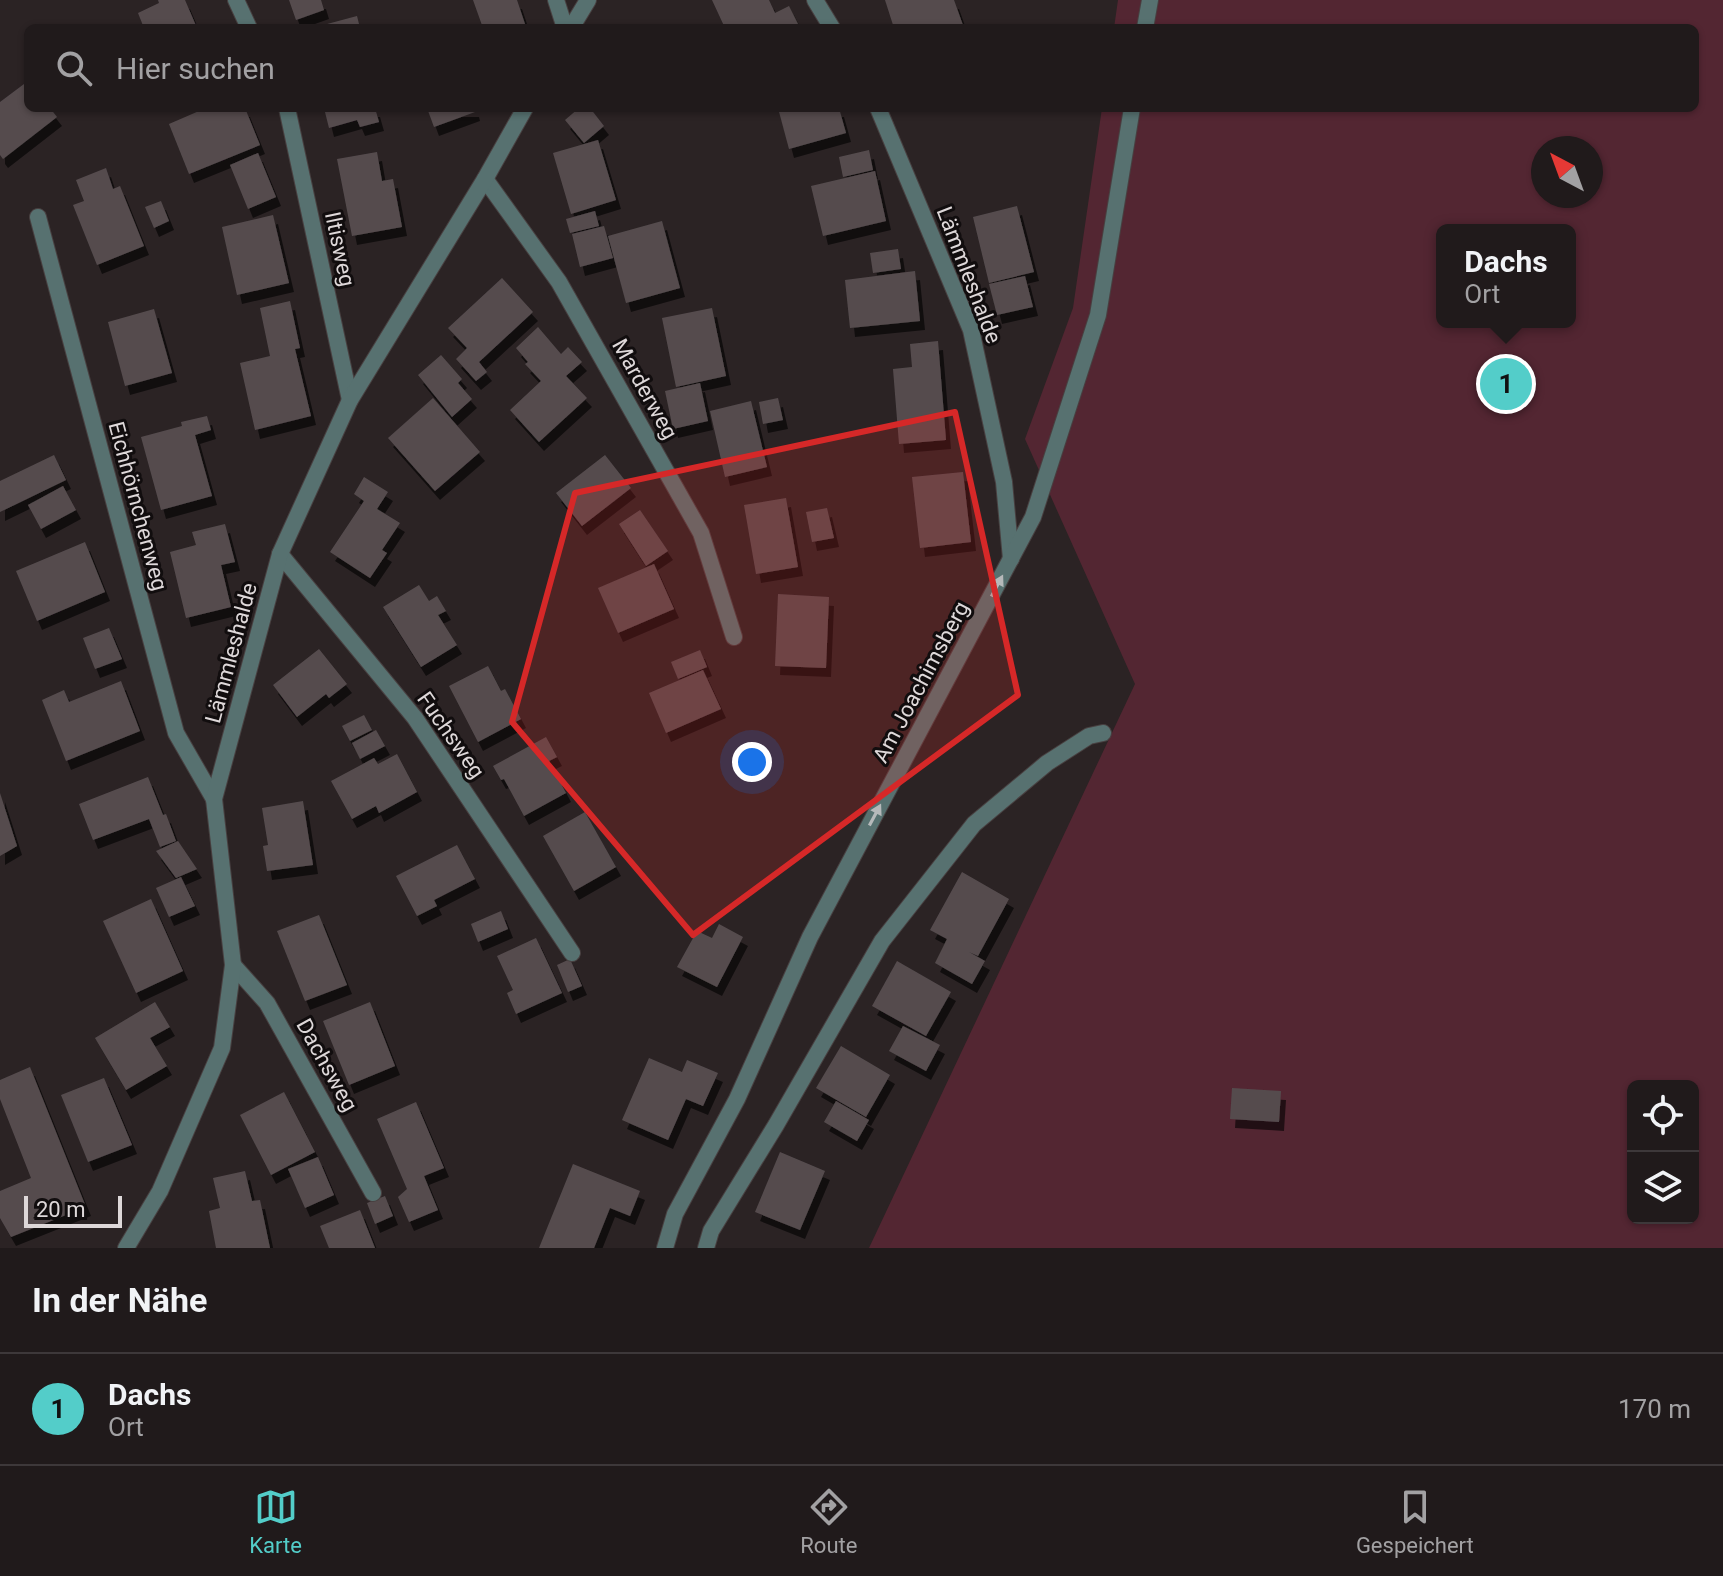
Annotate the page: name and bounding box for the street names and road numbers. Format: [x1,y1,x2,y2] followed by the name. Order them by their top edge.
[931,203,1007,347] street label: Lämmleshalde
[320,209,360,289] street label: Iltisweg
[607,335,683,443] street label: Marderweg
[103,419,173,593] street label: Eichhörnchenweg
[200,580,262,726] street label: Lämmleshalde
[868,597,974,767] street label: Am Joachimsberg
[412,687,490,783] street label: Fuchsweg
[291,1014,363,1116] street label: Dachsweg

